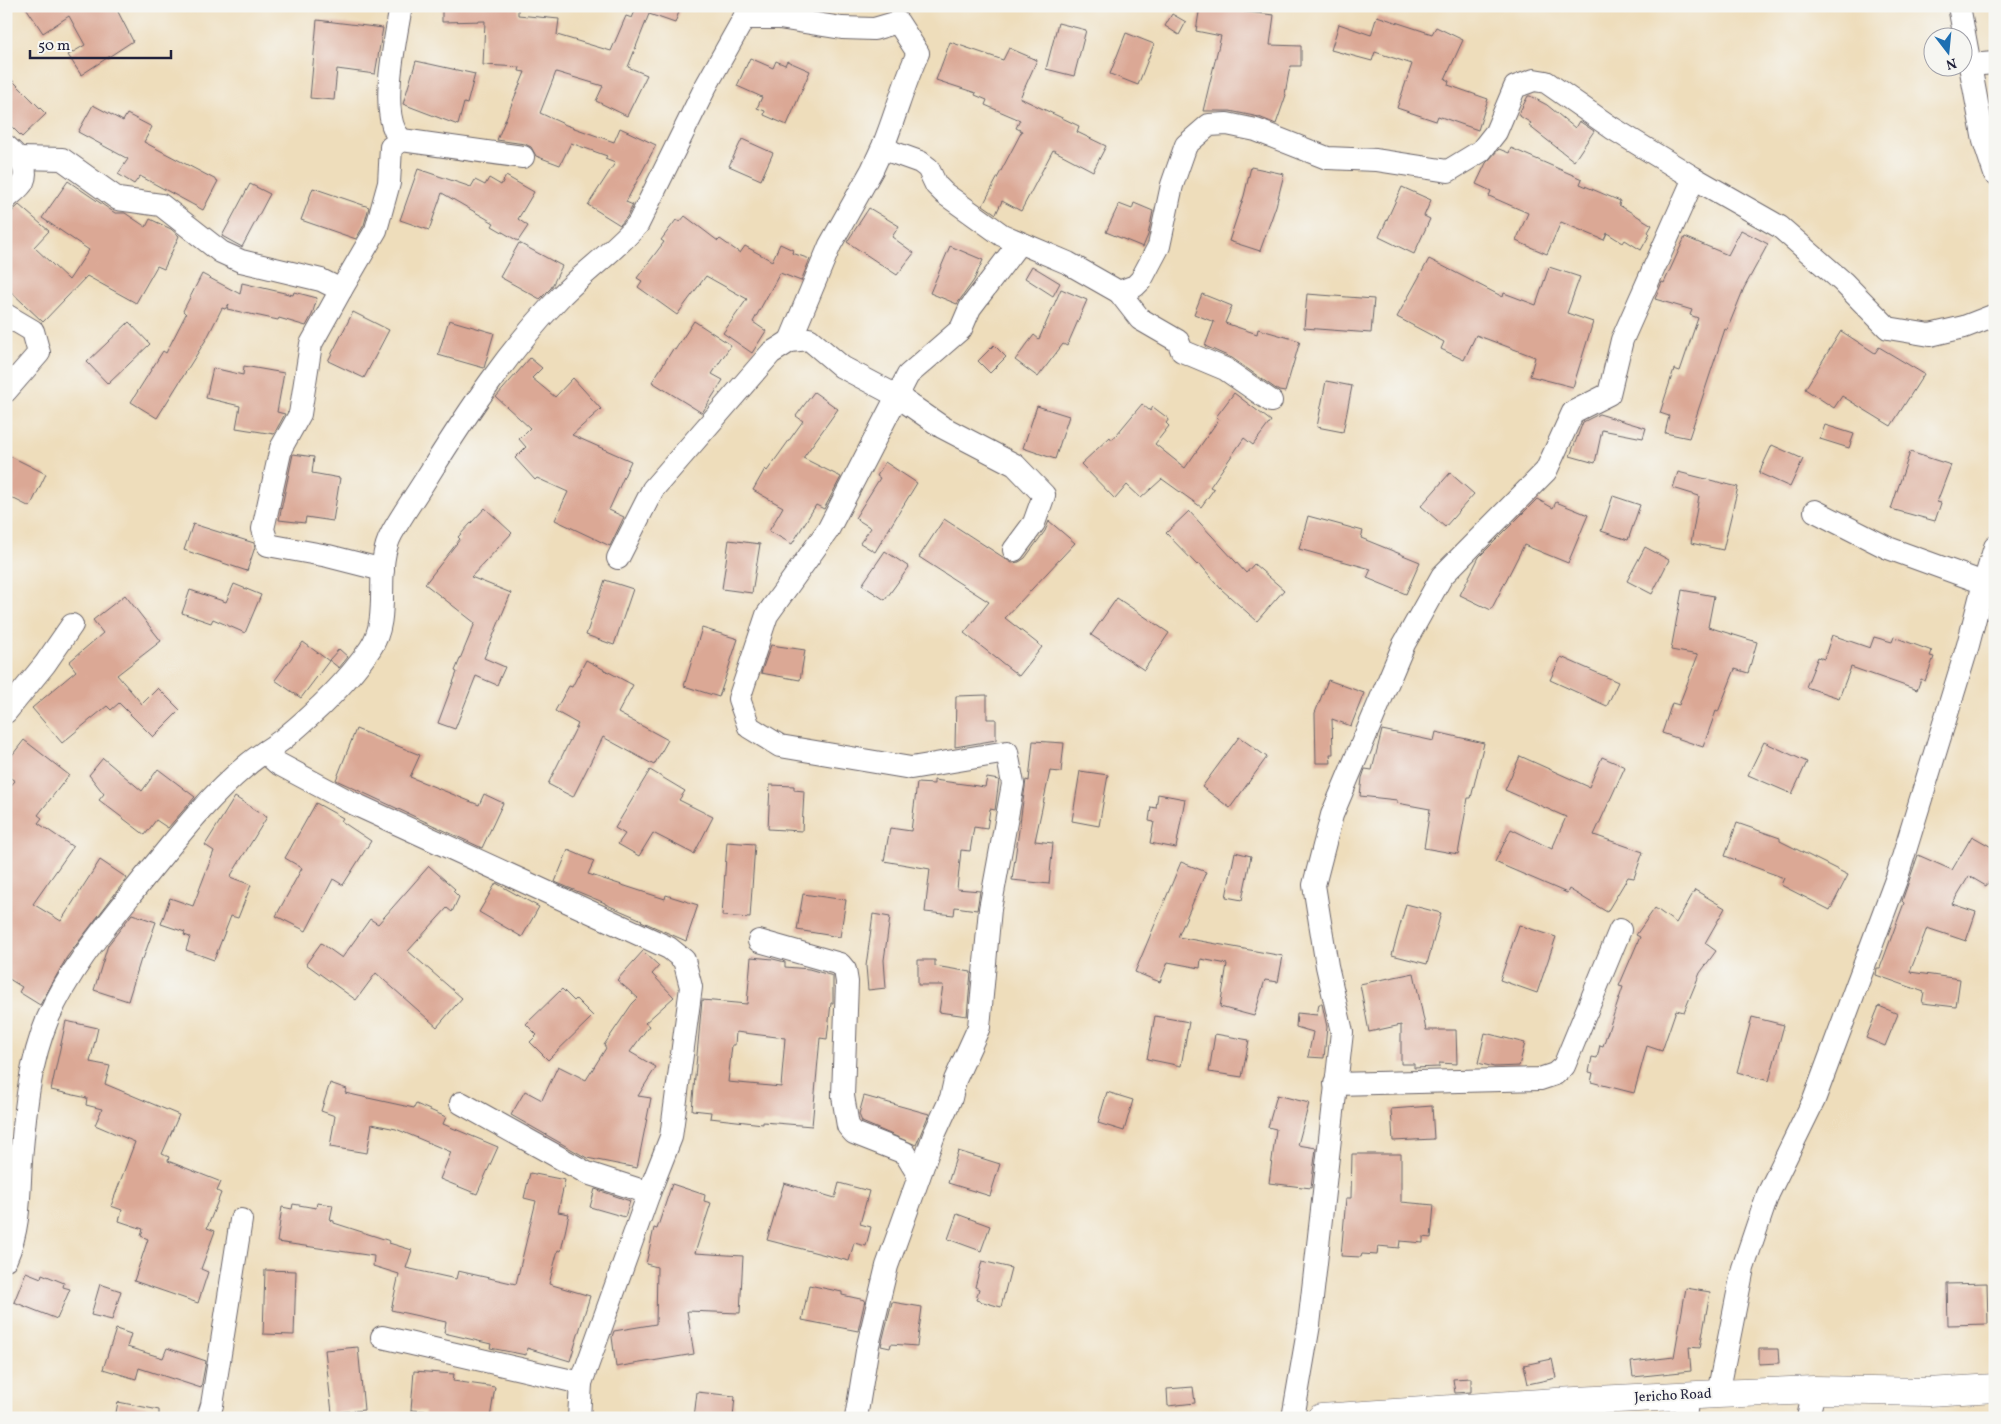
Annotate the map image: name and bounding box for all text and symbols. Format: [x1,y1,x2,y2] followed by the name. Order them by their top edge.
[30,28,171,60] scale bar
[1924,28,1974,78] north arrow
[38,36,70,57] text: 50 m
[1944,53,1959,74] text: N
[1634,1384,1712,1408] street label: Jericho Road

